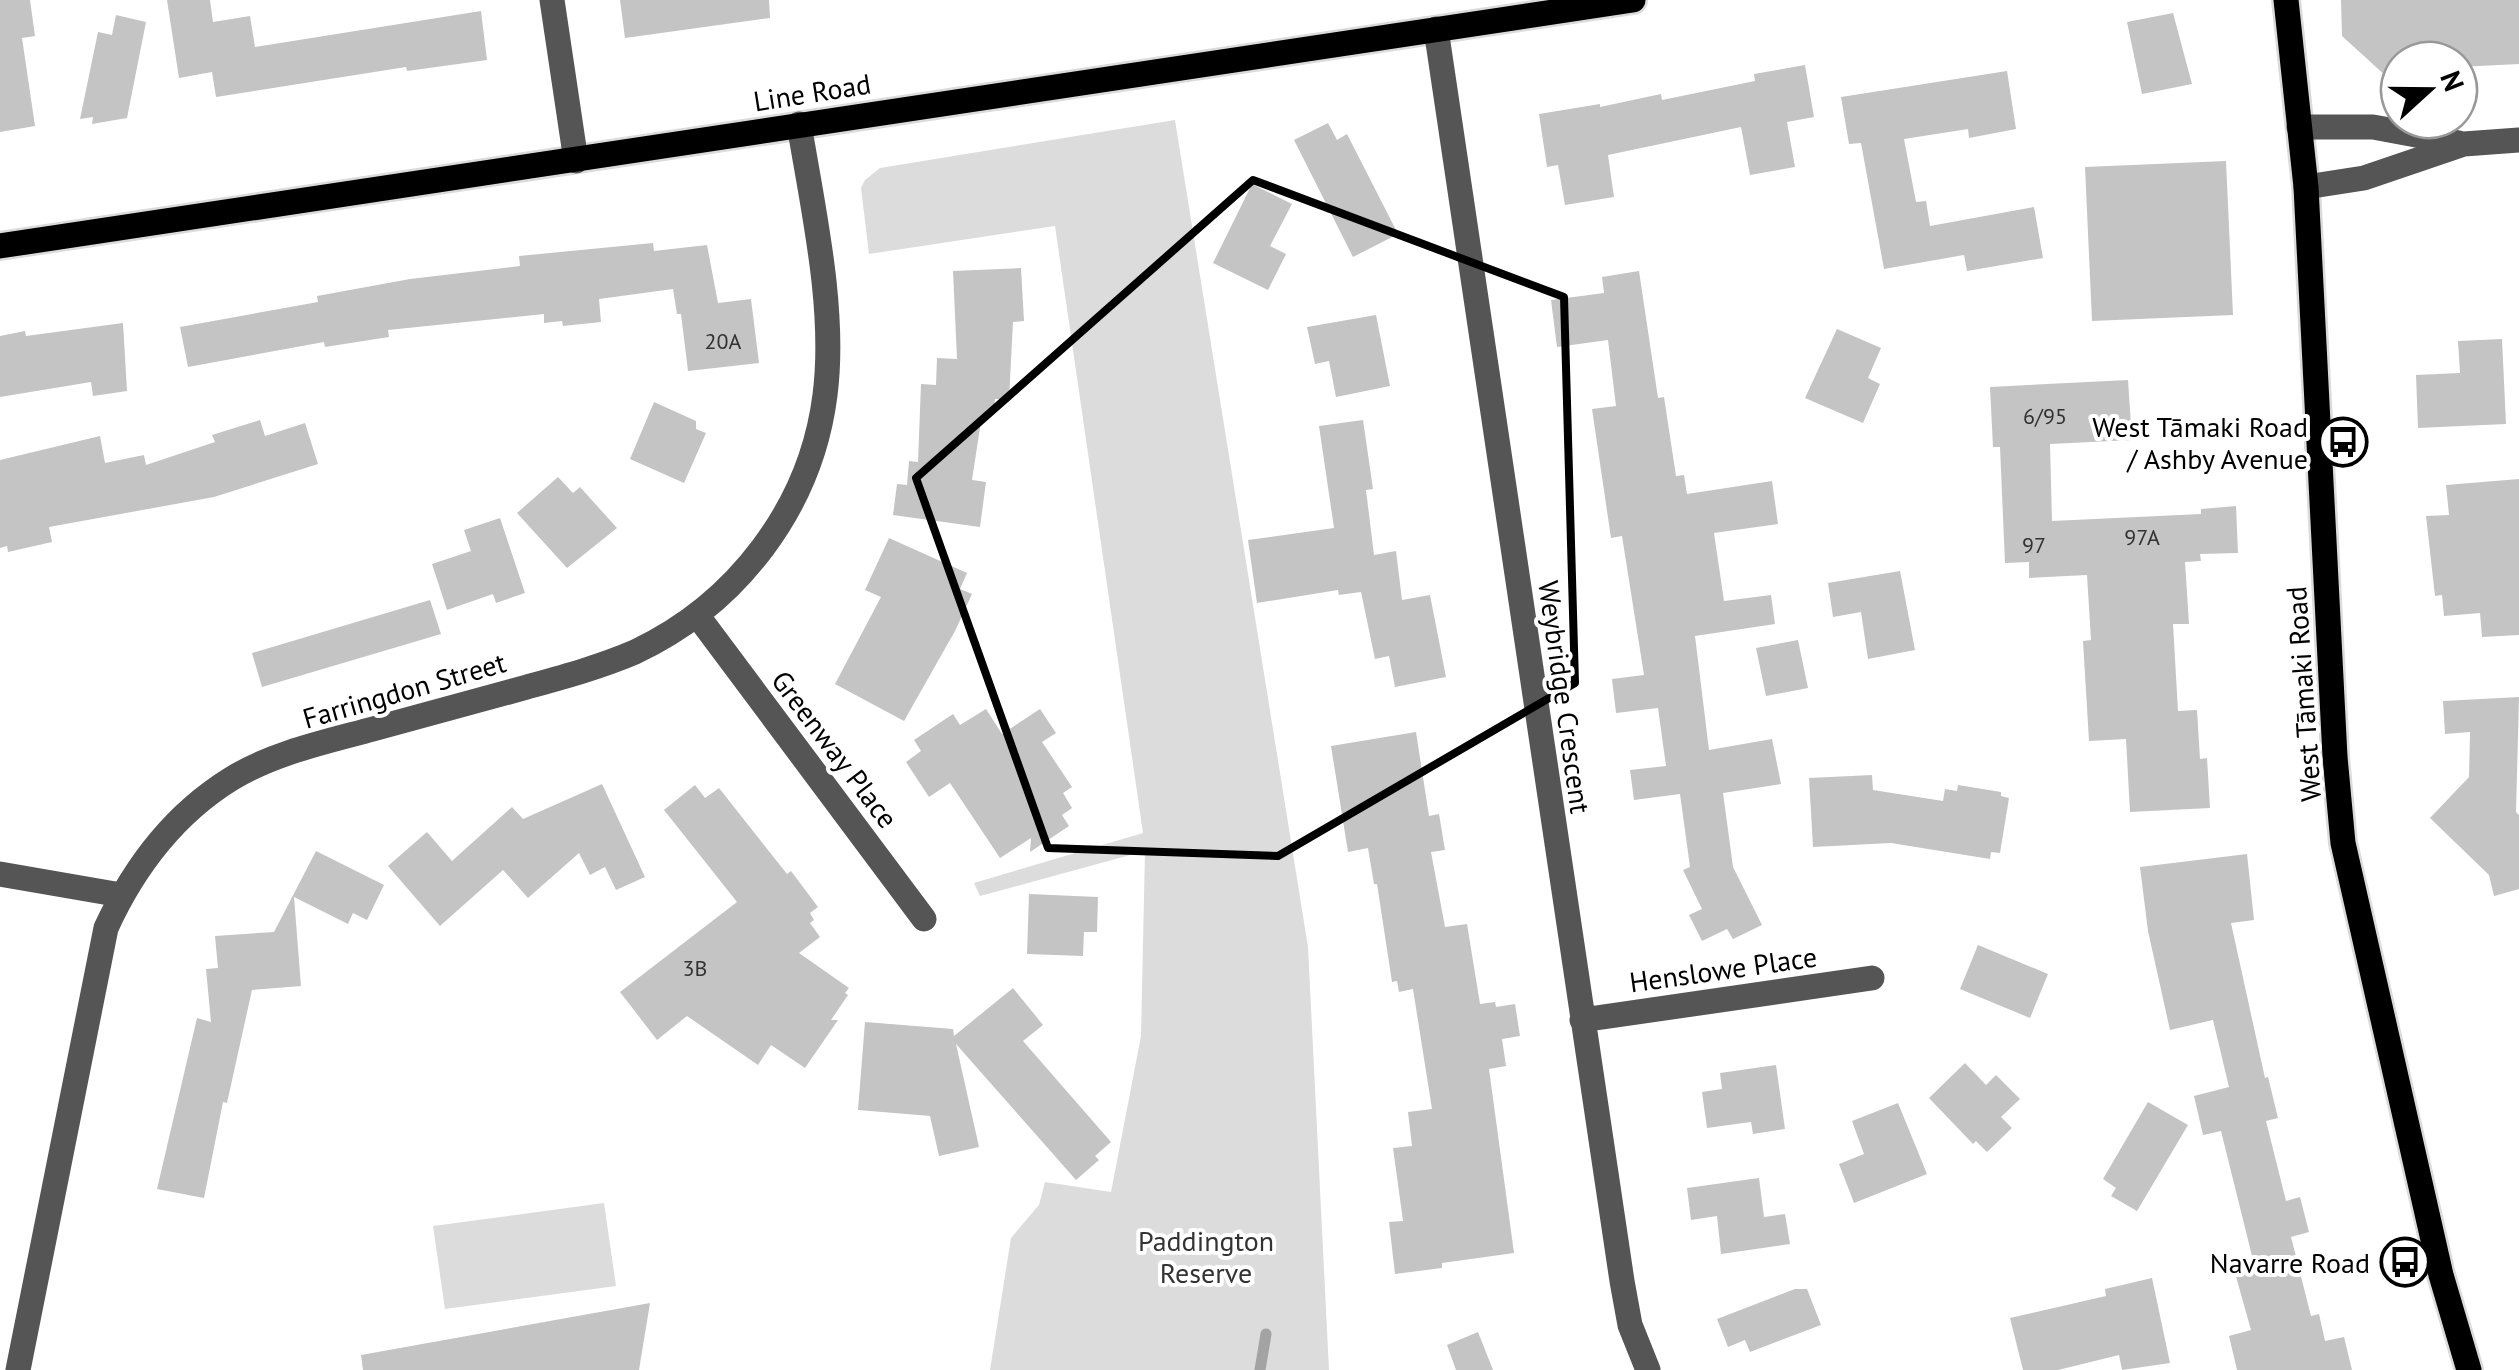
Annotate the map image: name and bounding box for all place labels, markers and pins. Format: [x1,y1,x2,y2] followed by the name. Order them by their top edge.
[2092,408,2308,477] place label: West Tāmaki Road / Ashby Avenue
[2317,416,2369,468] bus stop icon: West Tāmaki Road / Ashby Avenue
[2379,1236,2431,1288] bus stop icon: Navarre Road
[2210,1244,2370,1281] place label: Navarre Road

